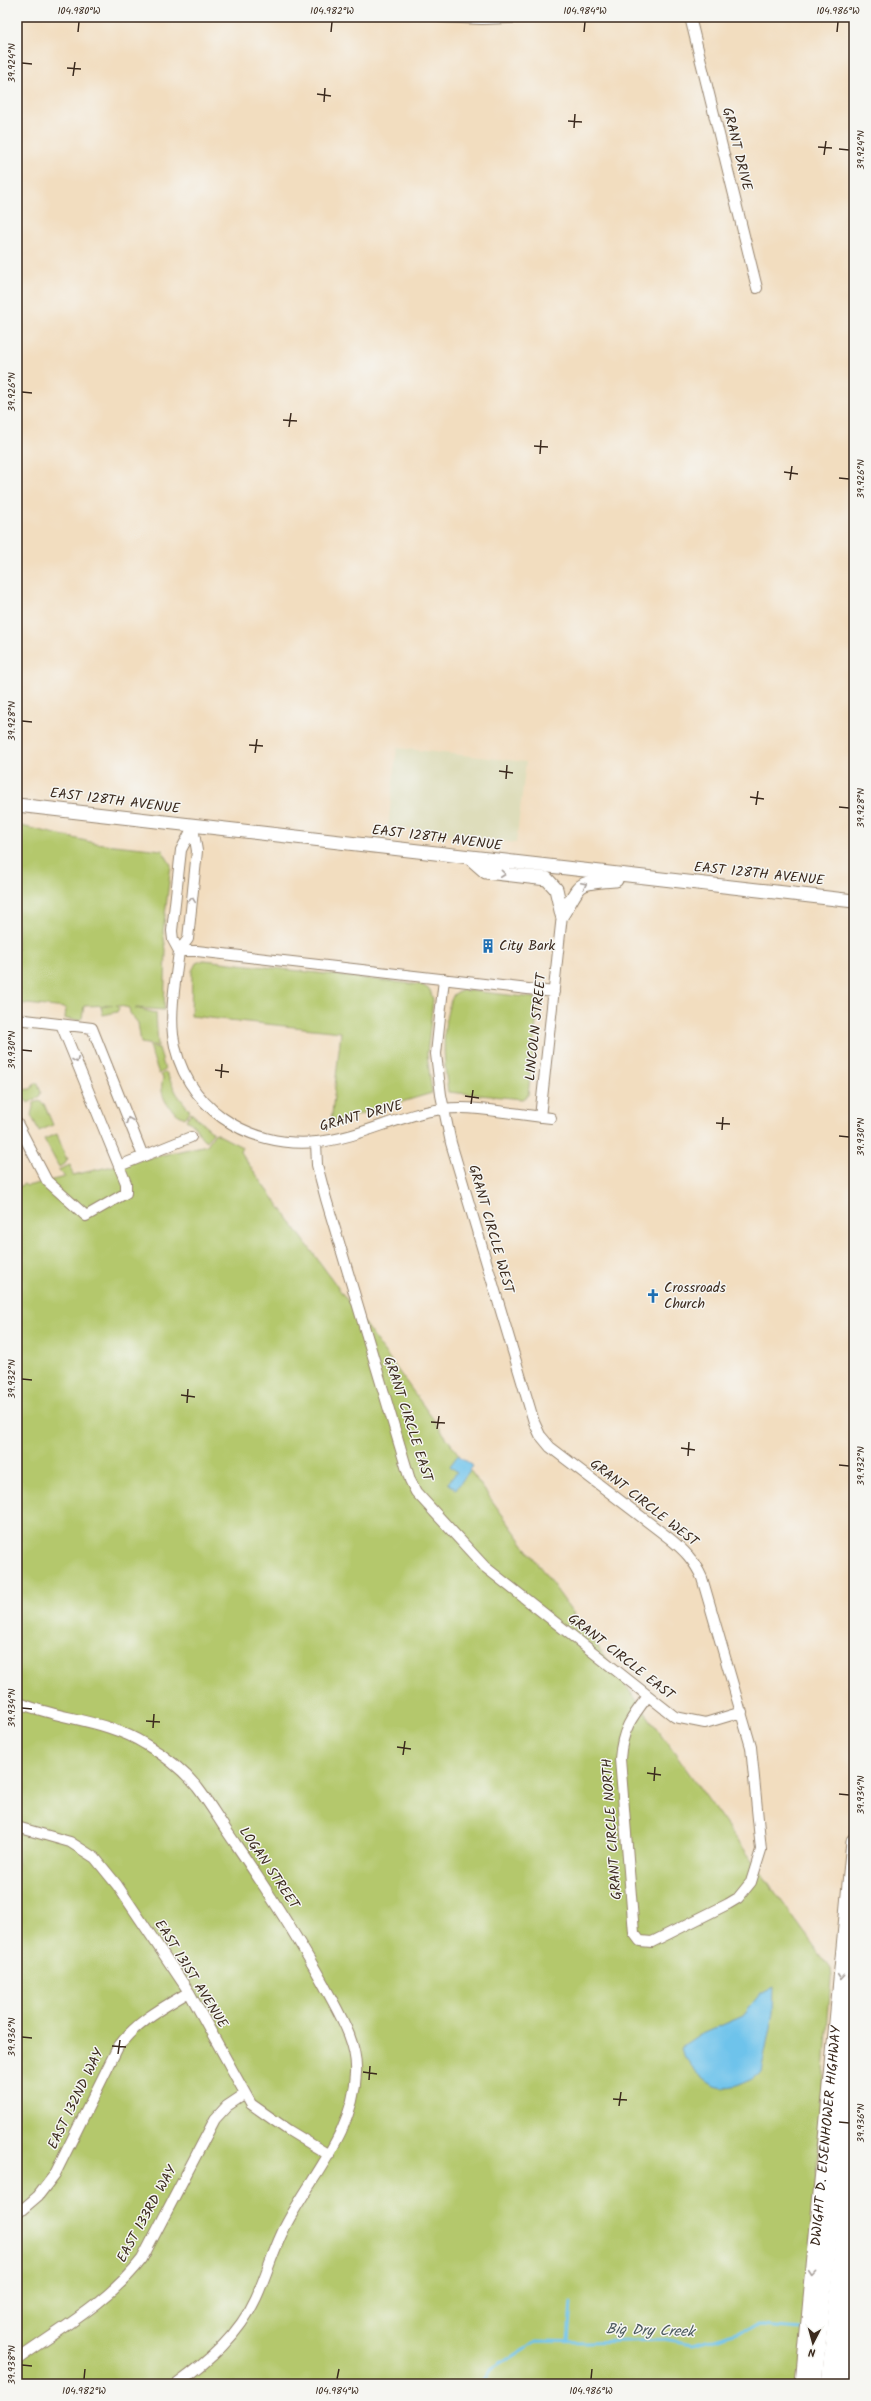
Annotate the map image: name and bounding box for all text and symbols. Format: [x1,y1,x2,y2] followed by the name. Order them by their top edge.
[57,3,101,19] text: 104.980°W
[310,3,354,19] text: 104.982°W
[563,3,607,19] text: 104.984°W
[816,3,860,19] text: 104.986°W
[4,43,20,83] text: 39.924°N
[716,105,758,194] street label: GRANT DRIVE
[853,130,869,170] text: 39.924°N
[4,372,20,412] text: 39.926°N
[853,459,869,499] text: 39.926°N
[4,701,20,741] text: 39.928°N
[49,782,182,820] street label: EAST 128TH AVENUE
[853,788,869,828] text: 39.928°N
[371,819,504,857] street label: EAST 128TH AVENUE
[693,856,826,892] street label: EAST 128TH AVENUE
[500,869,506,878] one-way arrow
[580,882,588,890] one-way arrow
[187,897,196,903] one-way arrow
[499,935,555,957] place label: City Bark
[480,938,496,954] building icon: City Bark
[519,971,553,1082] street label: LINCOLN STREET
[4,1030,20,1069] text: 39.930°N
[71,1056,79,1064] one-way arrow
[317,1094,406,1138] street label: GRANT DRIVE
[125,1117,133,1124] one-way arrow
[853,1117,869,1156] text: 39.930°N
[462,1162,520,1297] street label: GRANT CIRCLE WEST
[664,1277,726,1315] place label: Crossroads Church
[645,1288,661,1304] church icon: Crossroads Church
[377,1354,439,1486] street label: GRANT CIRCLE EAST
[4,1359,20,1399] text: 39.932°N
[853,1446,869,1486] text: 39.932°N
[585,1454,704,1553] street label: GRANT CIRCLE WEST
[563,1608,680,1707] street label: GRANT CIRCLE EAST
[4,1688,20,1728] text: 39.934°N
[596,1758,628,1900] street label: GRANT CIRCLE NORTH
[853,1775,869,1815] text: 39.934°N
[233,1822,306,1915] street label: LOGAN STREET
[149,1915,234,2033] street label: EAST 131ST AVENUE
[837,1974,846,1980] one-way arrow
[4,2017,20,2057] text: 39.936°N
[805,2024,848,2247] street label: DWIGHT D. EISENHOWER HIGHWAY
[42,2044,110,2153] street label: EAST 132ND WAY
[853,2103,869,2143] text: 39.936°N
[111,2161,183,2267] street label: EAST 133RD WAY
[809,2271,818,2277] one-way arrow
[605,2317,697,2345] water label: Big Dry Creek
[793,2323,833,2363] north arrow
[808,2343,816,2361] text: N
[4,2345,20,2385] text: 39.938°N
[62,2383,106,2399] text: 104.982°W
[315,2383,359,2399] text: 104.984°W
[569,2383,613,2399] text: 104.986°W

